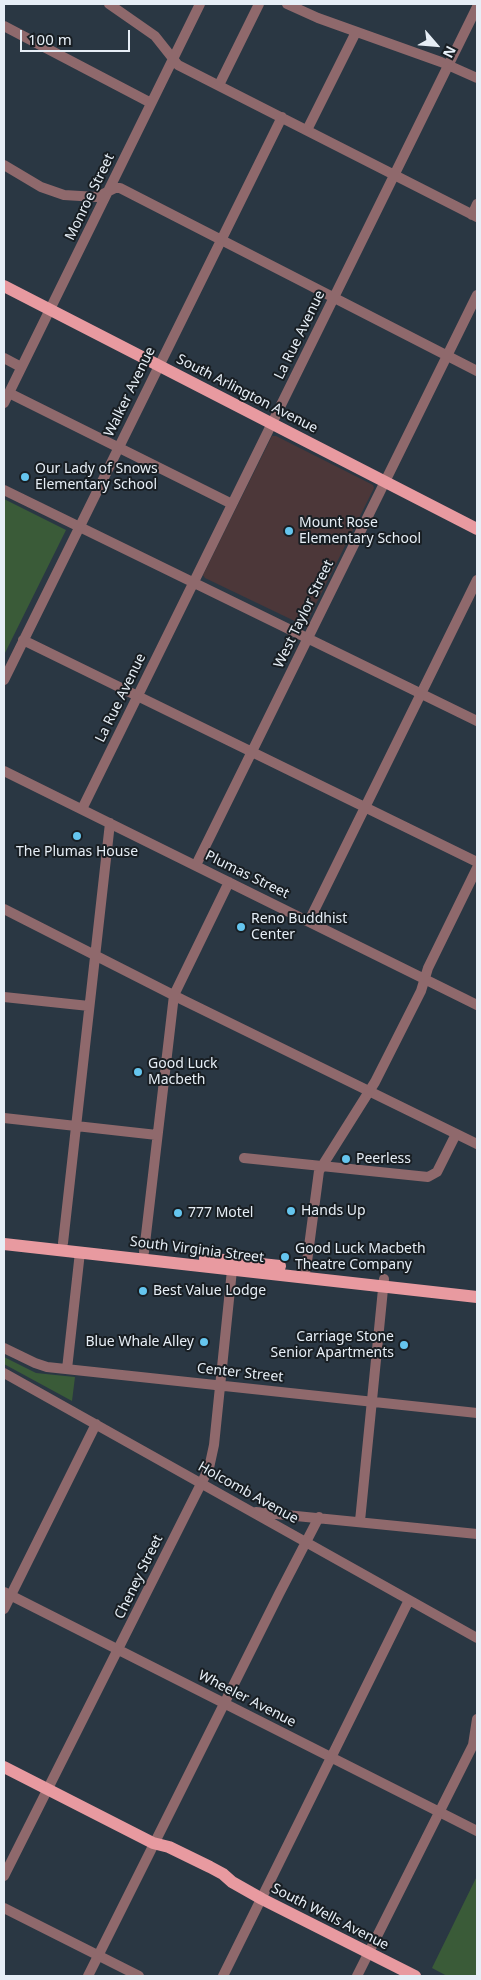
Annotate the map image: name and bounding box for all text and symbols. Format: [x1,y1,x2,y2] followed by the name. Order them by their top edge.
[22,20,132,52] scale bar
[411,20,461,70] north arrow
[28,29,72,49] text: 100 m
[439,43,461,61] text: N
[62,151,118,243] street label: Monroe Street
[271,288,329,382] street label: La Rue Avenue
[101,344,159,440] street label: Walker Avenue
[174,351,320,437] street label: South Arlington Avenue
[35,461,158,494] place label: Our Lady of Snows Elementary School
[19,471,31,483] marker: Our Lady of Snows Elementary School
[299,515,421,548] place label: Mount Rose Elementary School
[283,525,295,537] marker: Mount Rose Elementary School
[271,557,337,671] street label: West Taylor Street
[92,651,150,745] street label: La Rue Avenue
[71,830,83,842] marker: The Plumas House
[16,844,138,860] place label: The Plumas House
[202,847,292,903] street label: Plumas Street
[251,911,347,944] place label: Reno Buddhist Center
[235,921,247,933] marker: Reno Buddhist Center
[148,1056,218,1088] place label: Good Luck Macbeth
[132,1066,144,1078] marker: Good Luck Macbeth
[356,1151,411,1167] place label: Peerless
[340,1153,352,1165] marker: Peerless
[301,1203,366,1219] place label: Hands Up
[188,1205,253,1221] place label: 777 Motel
[285,1205,297,1217] marker: Hands Up
[172,1207,184,1219] marker: 777 Motel
[129,1233,265,1267] street label: South Virginia Street
[295,1241,426,1274] place label: Good Luck Macbeth Theatre Company
[279,1251,291,1263] marker: Good Luck Macbeth Theatre Company
[153,1283,266,1299] place label: Best Value Lodge
[137,1285,149,1297] marker: Best Value Lodge
[271,1329,394,1361] place label: Carriage Stone Senior Apartments
[86,1334,194,1350] place label: Blue Whale Alley
[198,1336,210,1348] marker: Blue Whale Alley
[398,1339,410,1351] marker: Carriage Stone Senior Apartments
[196,1360,284,1386] street label: Center Street
[195,1458,301,1528] street label: Holcomb Avenue
[111,1532,167,1622] street label: Cheney Street
[195,1667,299,1731] street label: Wheeler Avenue
[268,1880,392,1954] street label: South Wells Avenue

